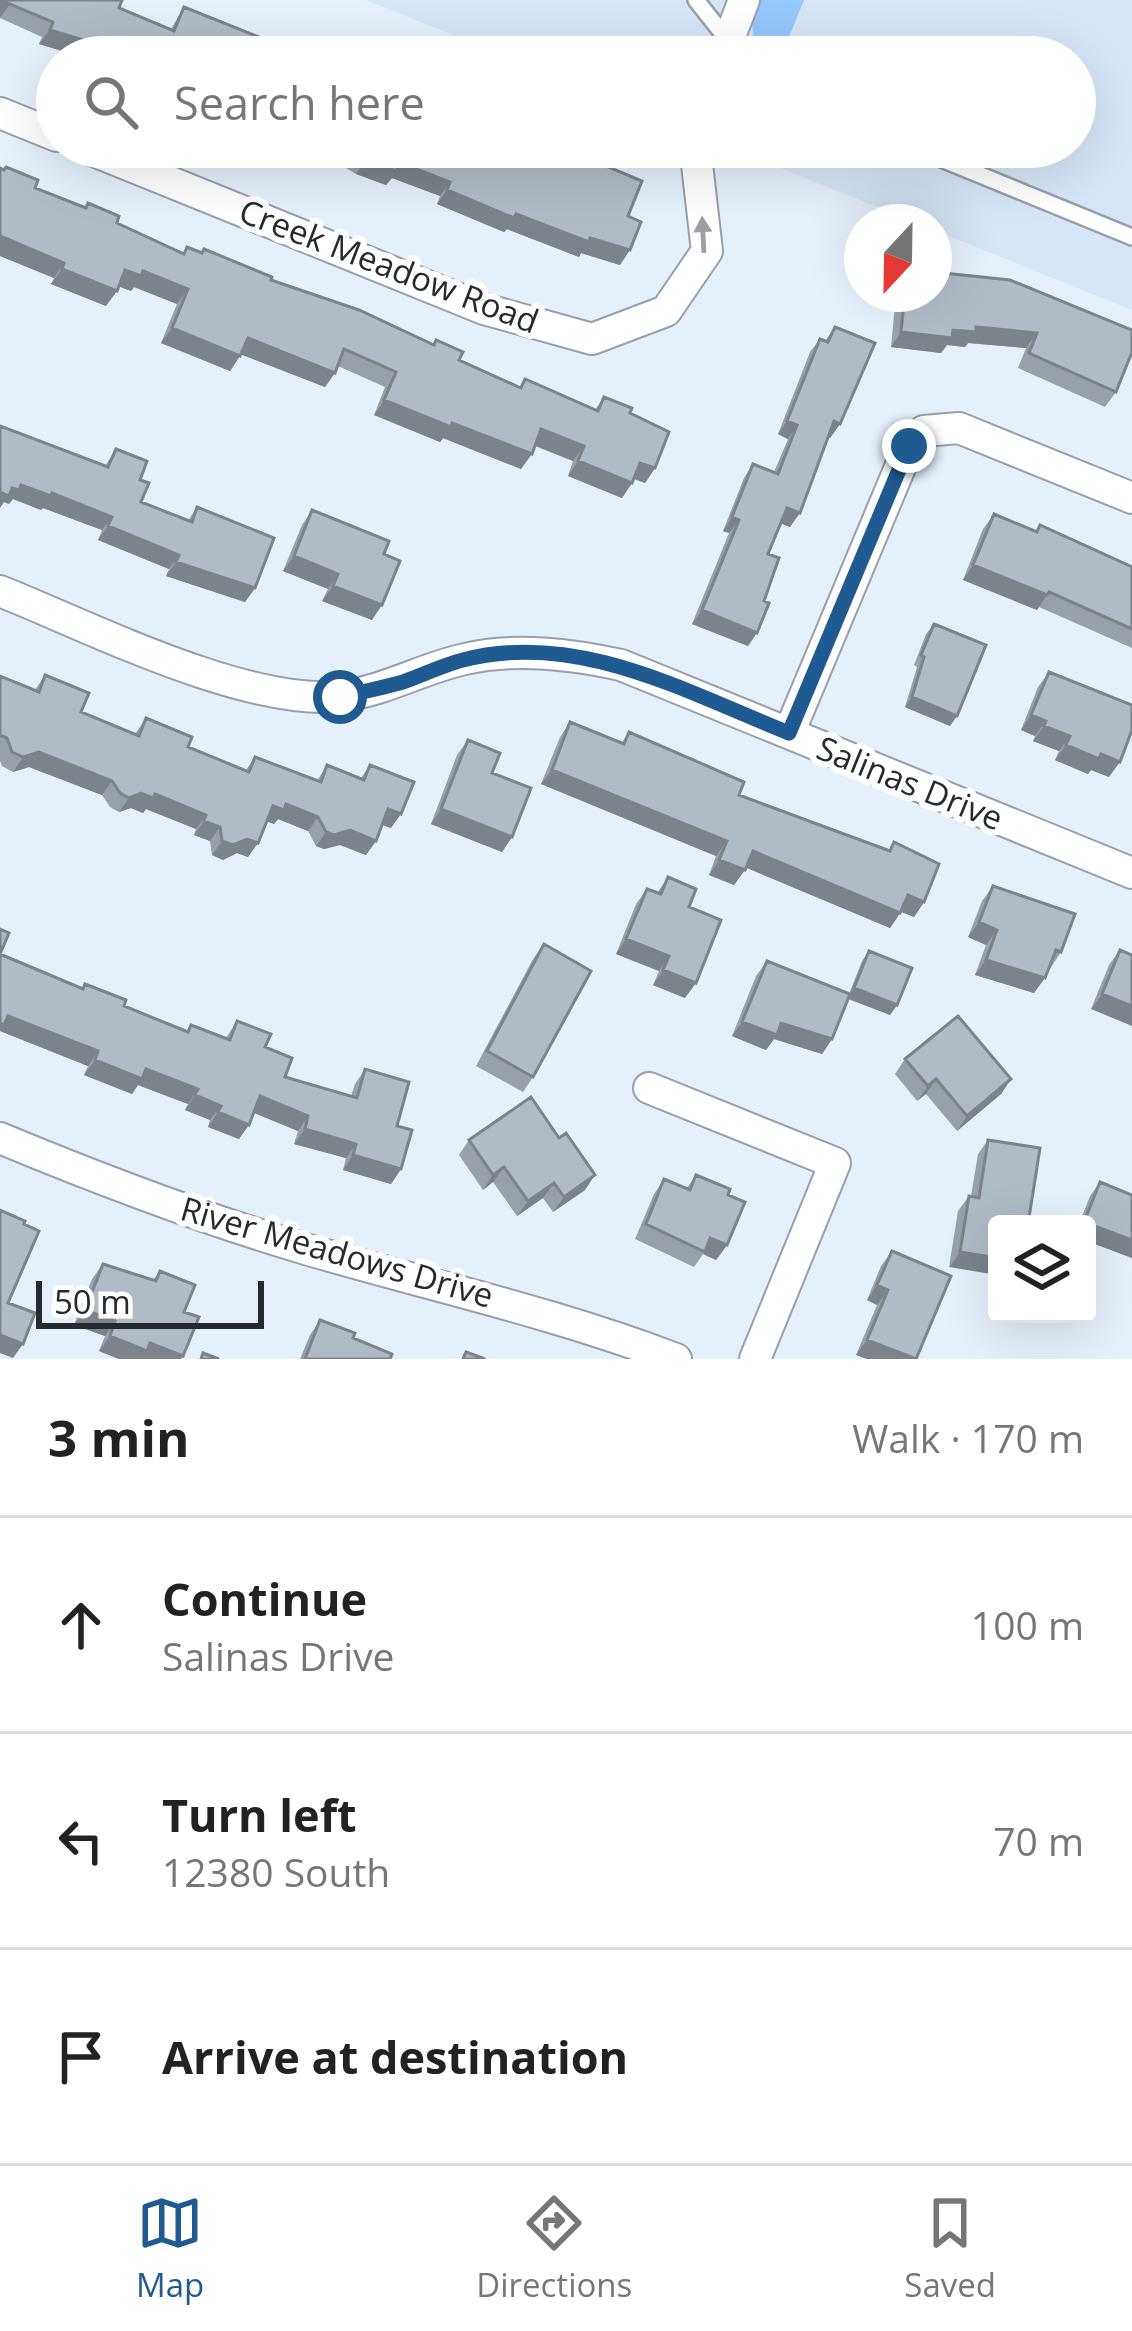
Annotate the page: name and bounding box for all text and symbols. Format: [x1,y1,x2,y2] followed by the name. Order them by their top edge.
[36,36,1096,168] search box
[78,69,144,135] icon: search
[174,72,425,133] text: Search here
[233,188,545,343] street label: Creek Meadow Road
[844,204,952,312] north arrow
[693,215,712,253] one-way arrow
[882,419,936,473] route end
[313,670,367,724] route start
[811,725,1010,840] street label: Salinas Drive
[176,1185,499,1318] street label: River Meadows Drive
[988,1215,1096,1323] map controls
[988,1215,1096,1323] button: layers
[36,1275,264,1328] scale bar
[54,1279,131,1324] text: 50 m
[48,1402,190,1472] text: 3 min
[852,1411,1084,1464] text: Walk · 170 m
[162,1568,367,1629] text: Continue
[48,1592,114,1658] icon: ahead
[971,1598,1084,1651] text: 100 m
[162,1629,395,1682] text: Salinas Drive
[162,1784,357,1845] text: Turn left
[48,1808,114,1874] icon: left
[993,1814,1084,1867] text: 70 m
[162,1845,390,1898] text: 12380 South
[48,2024,114,2090] icon: arrive
[162,2026,628,2087] text: Arrive at destination
[136,2190,204,2307] tab: Map
[476,2190,632,2307] tab: Directions
[904,2190,996,2307] tab: Saved

